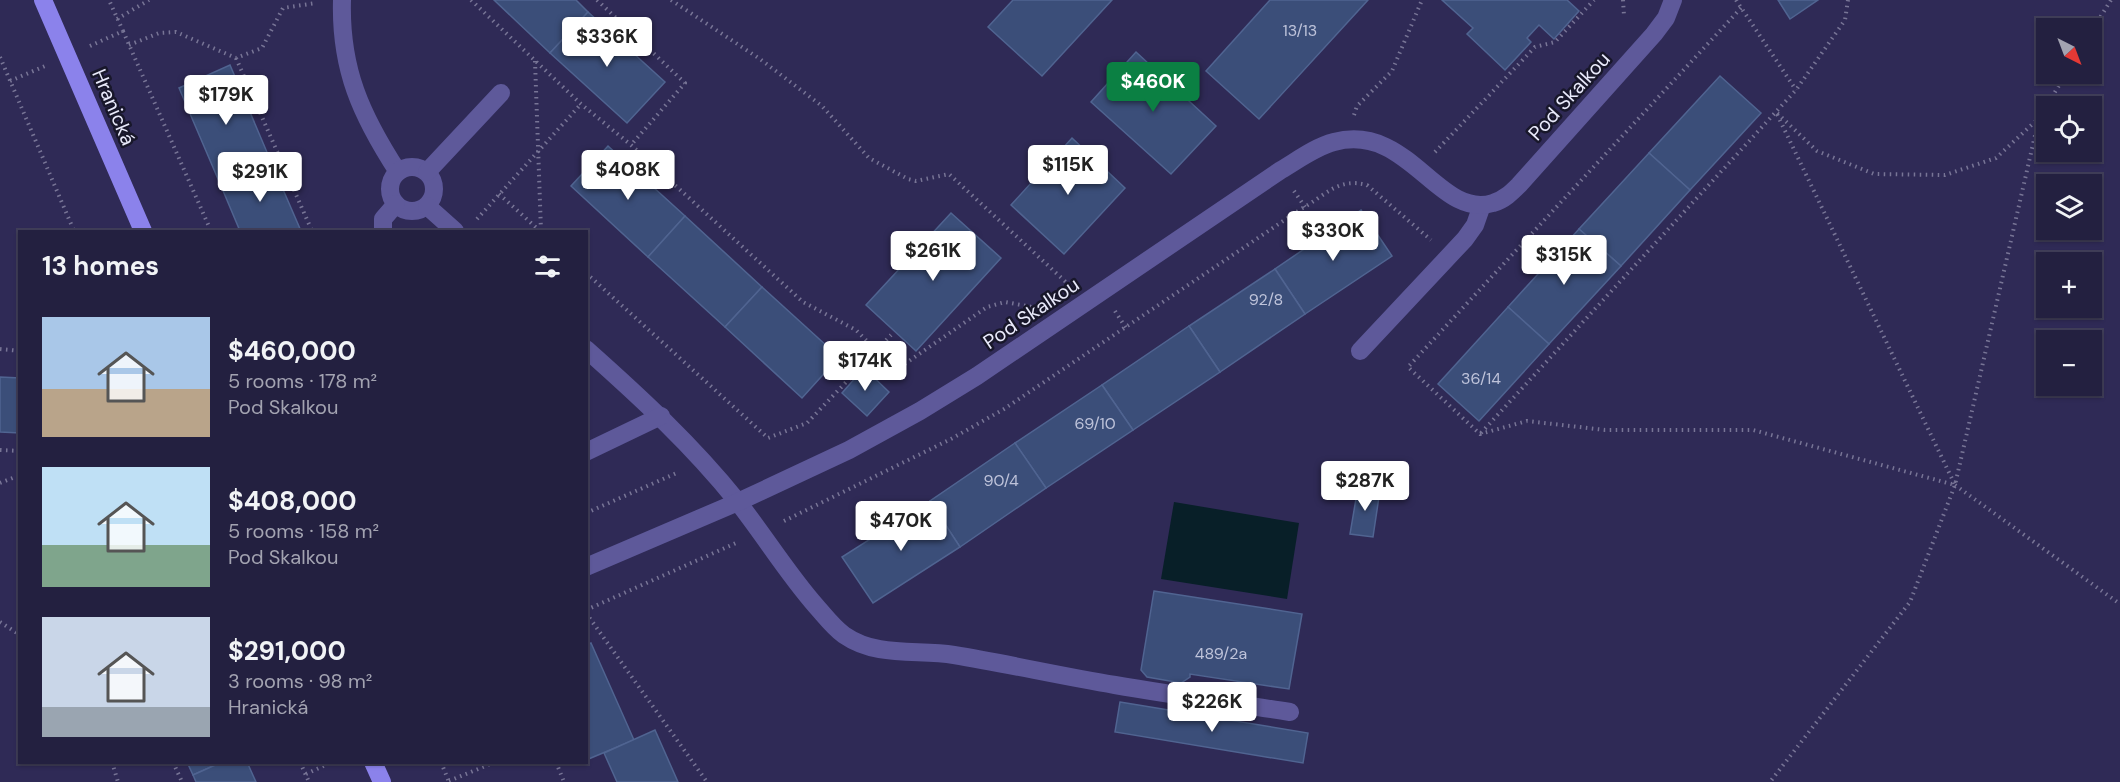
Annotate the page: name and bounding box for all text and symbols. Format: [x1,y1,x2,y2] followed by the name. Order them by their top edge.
[565,17,649,68] pin: $336K
[2036,18,2102,84] north arrow
[2036,18,2102,396] map controls
[1283,20,1317,41] house number: 13/13
[576,23,638,49] text: $336K
[1522,46,1616,146] street label: Pod Skalkou
[1111,62,1195,113] pin: $460K
[86,65,142,149] street label: Hranická
[1121,68,1185,94] text: $460K
[184,75,268,126] pin: $179K
[198,81,254,107] text: $179K
[2036,96,2102,162] button: locate
[1026,145,1110,196] pin: $115K
[586,150,670,201] pin: $408K
[1042,151,1094,177] text: $115K
[218,152,302,203] pin: $291K
[596,156,660,182] text: $408K
[232,158,288,184] text: $291K
[2036,174,2102,240] button: layers
[1291,211,1375,262] pin: $330K
[1301,217,1365,243] text: $330K
[891,231,975,282] pin: $261K
[1522,235,1606,286] pin: $315K
[905,237,961,263] text: $261K
[1536,241,1592,267] text: $315K
[42,249,159,283] text: 13 homes
[531,250,564,283] icon: filters
[2036,252,2102,318] button: +
[978,271,1084,355] street label: Pod Skalkou
[1249,289,1283,310] house number: 92/8
[2036,330,2102,396] button: −
[228,334,356,368] text: $460,000
[90,341,162,413] icon: home
[823,341,907,392] pin: $174K
[837,347,893,373] text: $174K
[228,368,377,394] text: 5 rooms · 178 m²
[1461,368,1501,389] house number: 36/14
[228,394,338,420] text: Pod Skalkou
[1074,413,1116,434] house number: 69/10
[1323,461,1407,512] pin: $287K
[1335,467,1395,493] text: $287K
[983,470,1019,491] house number: 90/4
[228,484,357,518] text: $408,000
[90,491,162,563] icon: home
[859,501,943,552] pin: $470K
[870,507,932,533] text: $470K
[228,518,379,544] text: 5 rooms · 158 m²
[228,544,338,570] text: Pod Skalkou
[228,634,346,668] text: $291,000
[90,641,162,713] icon: home
[1195,643,1247,664] house number: 489/2a
[228,668,372,694] text: 3 rooms · 98 m²
[1170,682,1254,733] pin: $226K
[1182,688,1242,714] text: $226K
[228,694,309,720] text: Hranická

